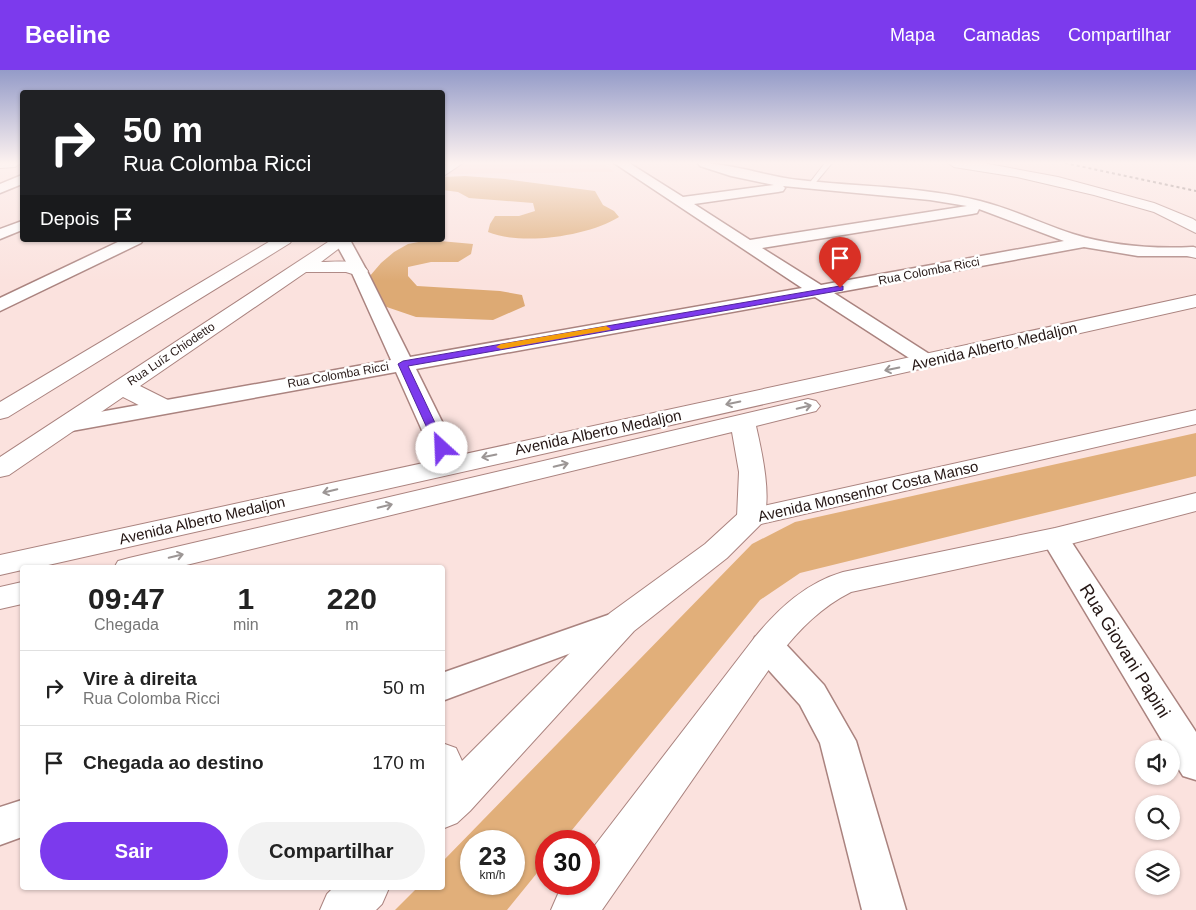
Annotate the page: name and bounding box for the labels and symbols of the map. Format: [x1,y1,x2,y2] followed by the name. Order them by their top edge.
[819,237,861,288] pin
[877,254,981,288] street label: Rua Colomba Ricci
[125,319,218,389] street label: Rua Luíz Chiodetto
[909,319,1079,373] street label: Avenida Alberto Medaljon
[286,359,390,391] street label: Rua Colomba Ricci
[885,364,901,374] one-way arrow
[726,399,742,408] one-way arrow
[795,402,811,411] one-way arrow
[513,406,683,458] street label: Avenida Alberto Medaljon
[415,421,467,473] position arrow
[481,452,497,461] one-way arrow
[756,457,980,525] street label: Avenida Monsenhor Costa Manso
[552,459,568,469] one-way arrow
[323,487,339,496] one-way arrow
[117,493,287,547] street label: Avenida Alberto Medaljon
[377,501,393,510] one-way arrow
[168,551,184,560] one-way arrow
[1076,580,1174,722] street label: Rua Giovani Papini
[535,830,600,895] speed limit sign: 30

